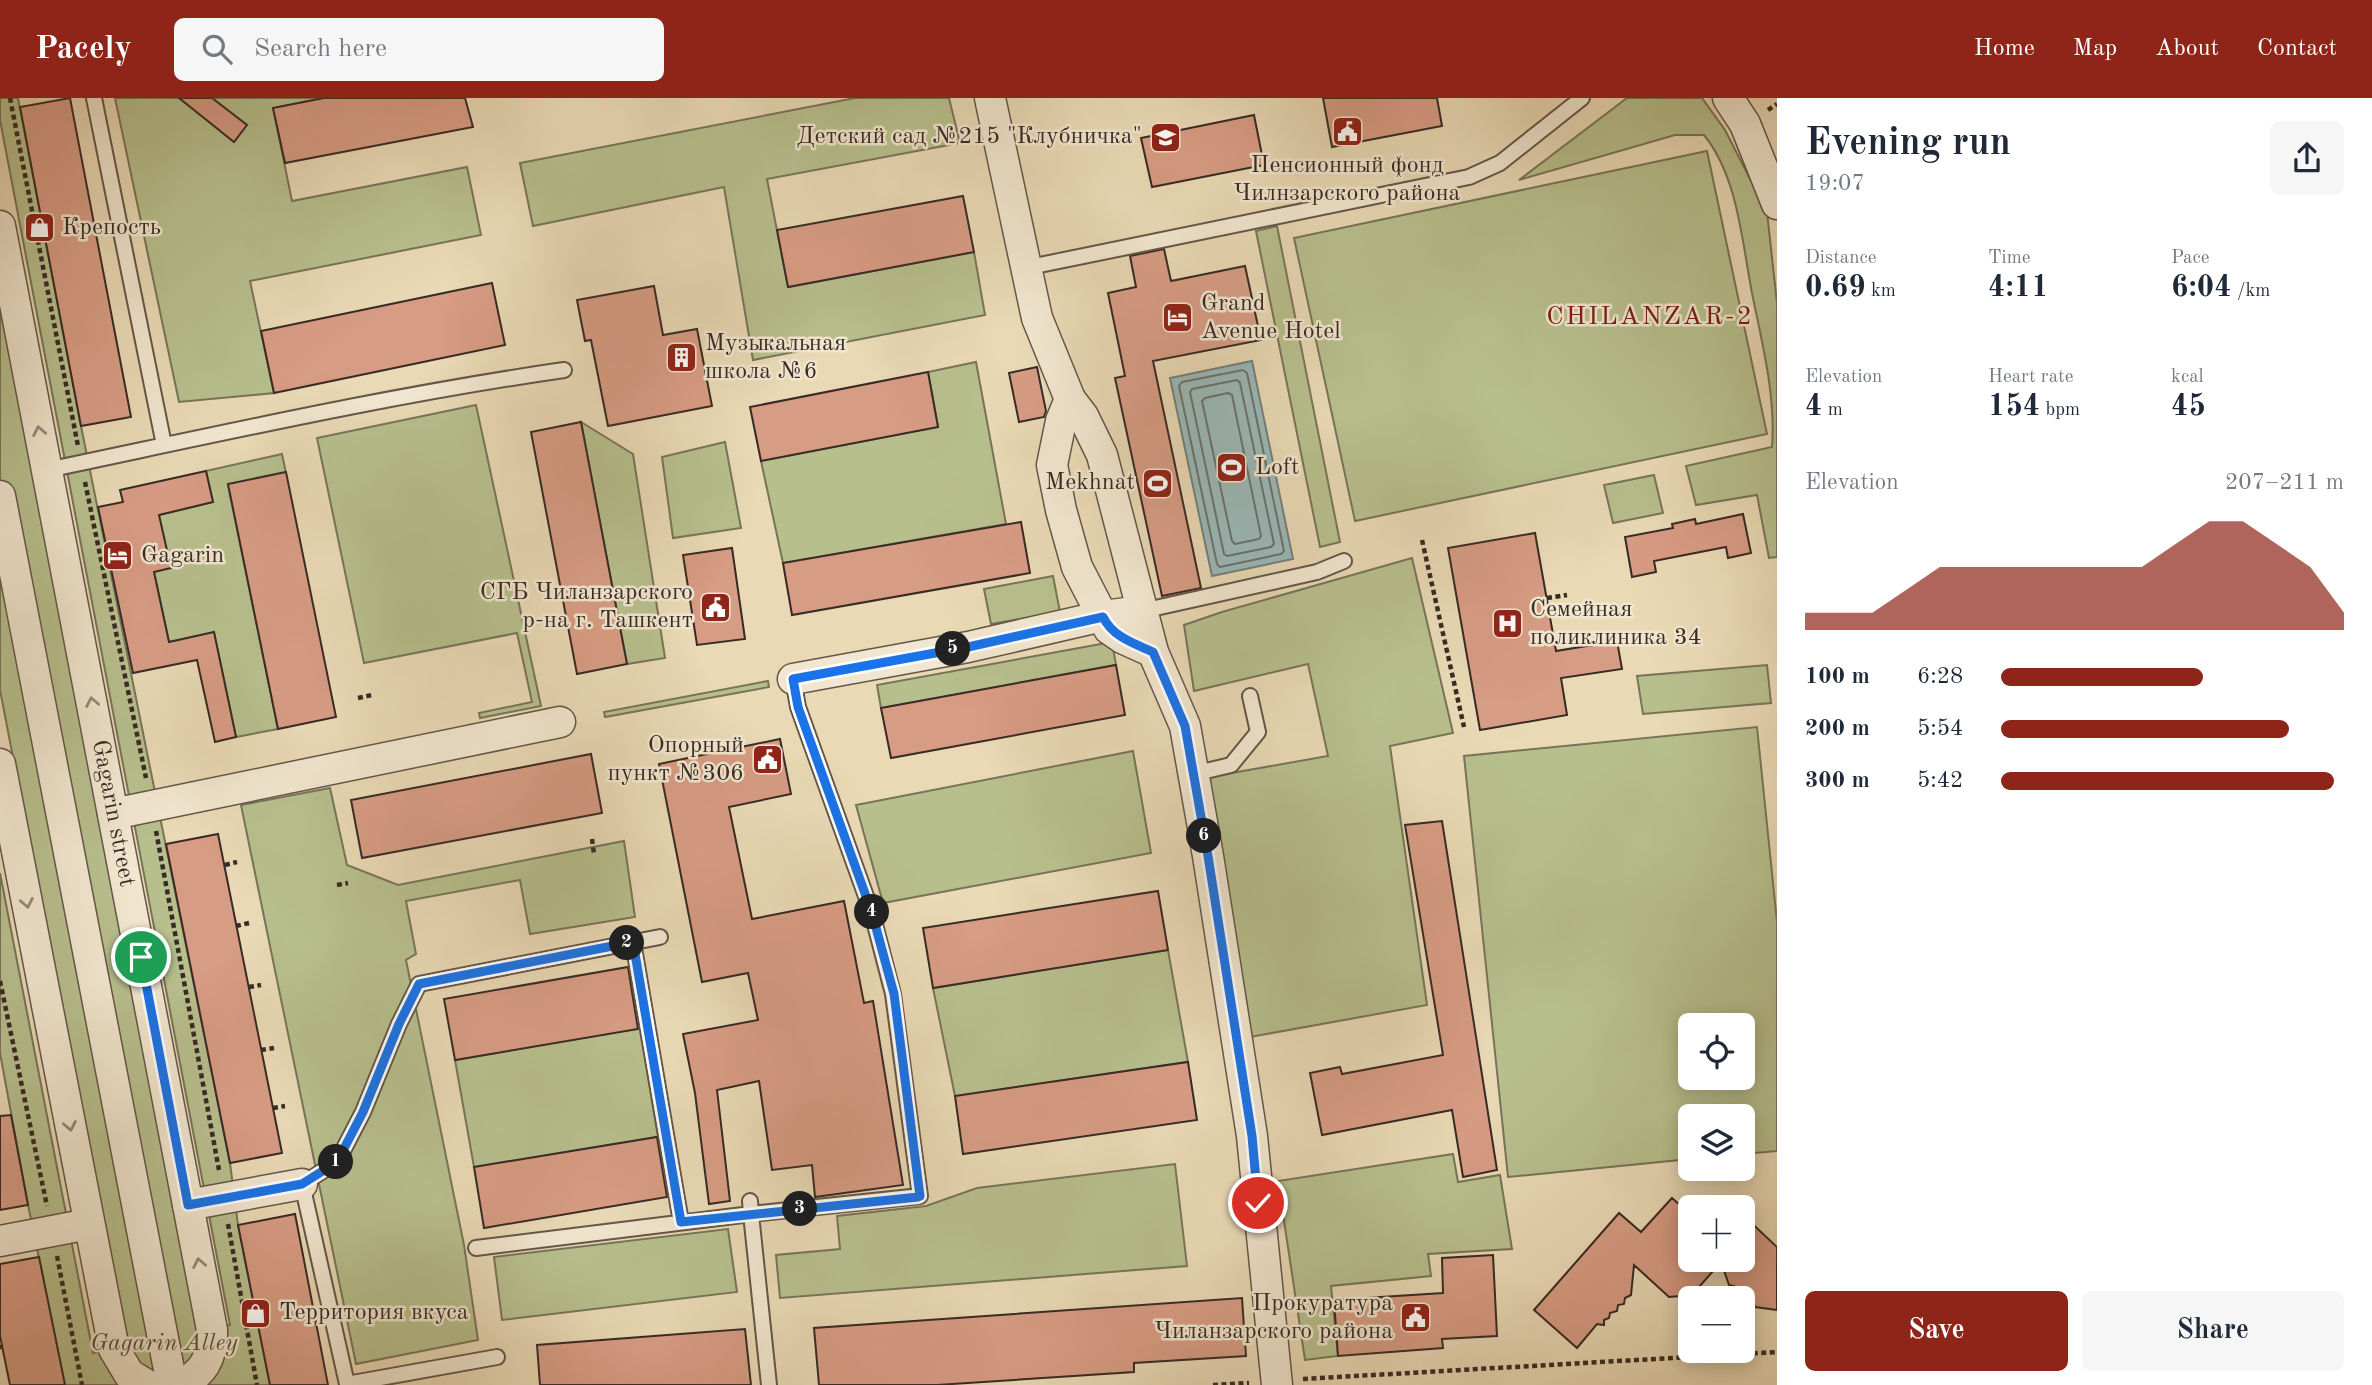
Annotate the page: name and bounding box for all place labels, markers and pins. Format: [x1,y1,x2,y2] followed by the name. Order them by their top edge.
[1330,115,1364,149] public building icon: Пенсионный фонд Чилнзарского района
[1148,120,1182,154] school or university icon: Детский сад №215 "Клубничка"
[797,125,1142,149] place label: Детский сад №215 "Клубничка"
[1234,154,1461,206] place label: Пенсионный фонд Чилнзарского района
[22,211,56,245] shop icon: Крепость
[62,216,161,240] place label: Крепость
[1201,292,1341,344] place label: Grand Avenue Hotel
[1161,301,1195,335] hotel icon: Grand Avenue Hotel
[705,332,846,384] place label: Mузыкальная школа №6
[665,341,699,375] building icon: Mузыкальная школа №6
[1215,451,1249,485] sports icon: Loft
[1255,456,1299,480] place label: Loft
[1141,466,1175,500] sports icon: Mekhnat
[1045,471,1135,495] place label: Mekhnat
[101,539,135,573] hotel icon: Gagarin
[141,544,224,568] place label: Gagarin
[480,581,693,633] place label: СГБ Чиланзарского р-на г. Ташкент
[699,590,733,624] public building icon: СГБ Чиланзарского р-на г. Ташкент
[1530,598,1702,650] place label: Семейная поликлиника 34
[1490,607,1524,641] hospital icon: Семейная поликлиника 34
[936,632,970,666] pin: 5
[607,734,744,786] place label: Опорный пункт №306
[750,743,784,777] public building icon: Опорный пункт №306
[1186,818,1222,854] pin: 6
[854,894,890,930] pin: 4
[610,926,644,960] pin: 2
[111,927,171,987] pin
[318,1144,354,1180] pin: 1
[1228,1173,1288,1233] pin
[782,1192,818,1226] pin: 3
[1154,1292,1393,1344] place label: Прокуратура Чиланзарского района
[239,1296,273,1330] shop icon: Территория вкуса
[279,1301,469,1325] place label: Территория вкуса
[1399,1301,1433,1335] public building icon: Прокуратура Чиланзарского района

